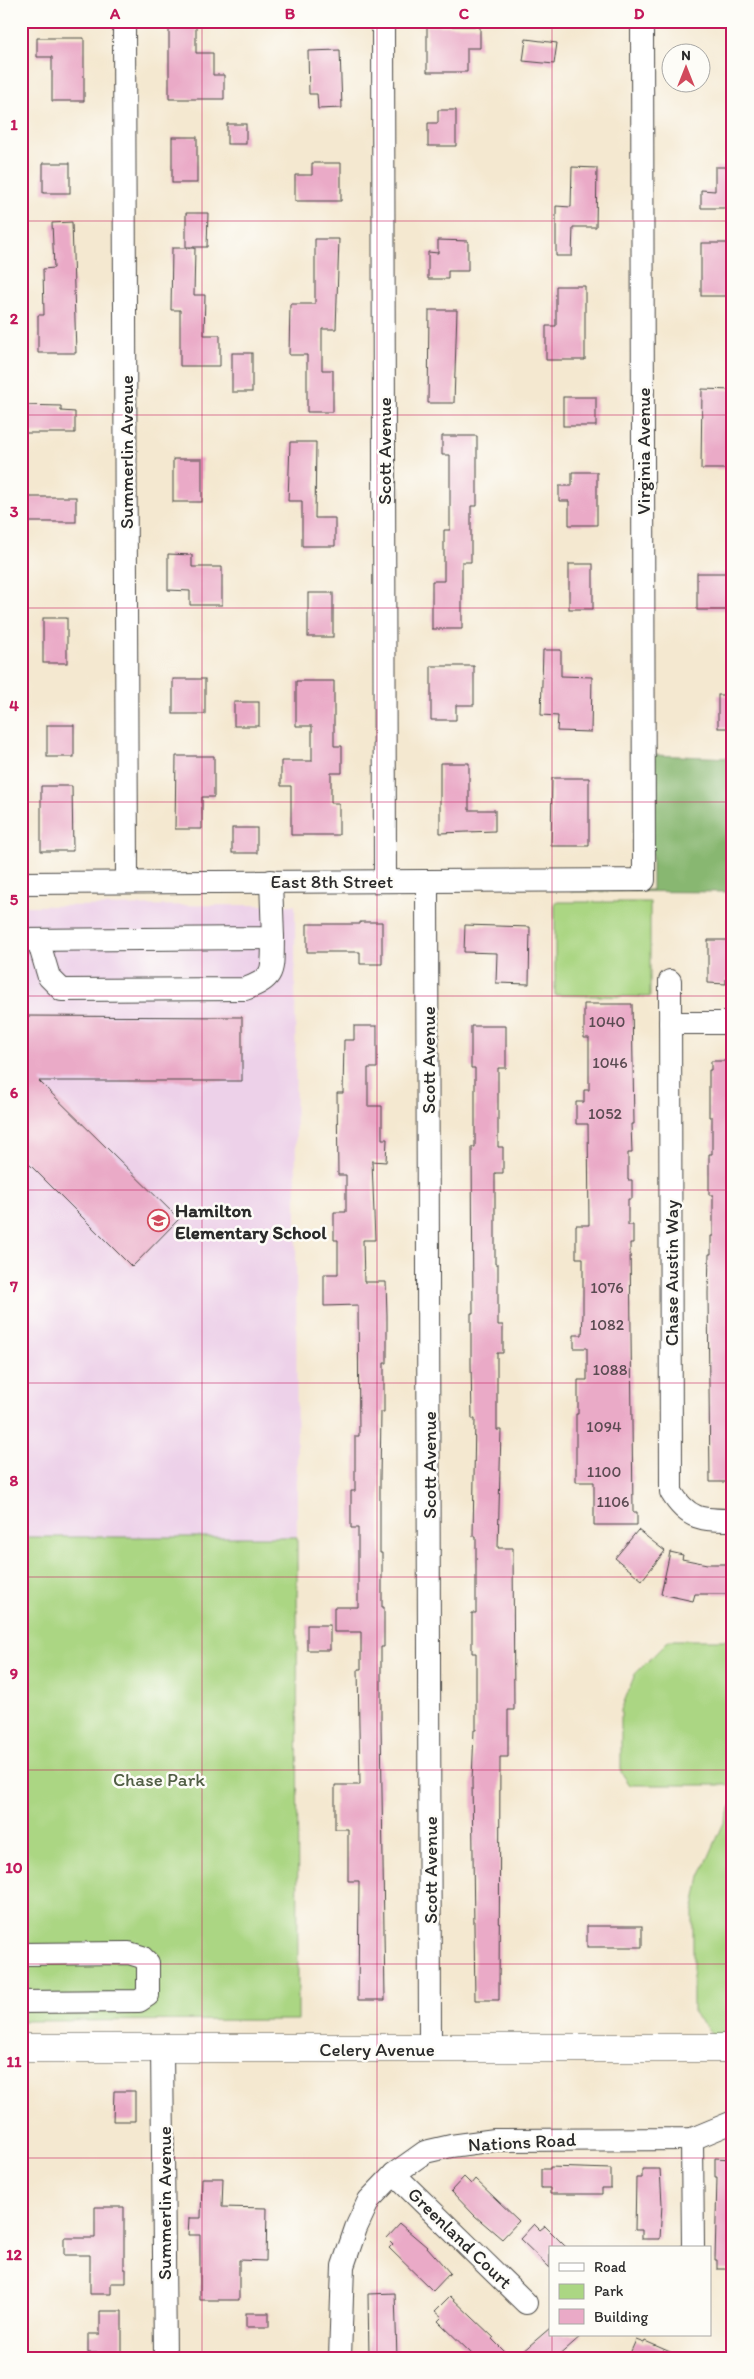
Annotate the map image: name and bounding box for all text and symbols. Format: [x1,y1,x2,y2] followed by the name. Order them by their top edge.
[109,4,121,23] text: A
[285,4,296,23] text: B
[459,4,470,23] text: C
[634,4,645,23] text: D
[662,42,712,92] north arrow
[681,47,691,64] text: N
[10,115,18,134] text: 1
[10,309,19,328] text: 2
[115,375,138,529] street label: Summerlin Avenue
[632,387,655,515] street label: Virginia Avenue
[373,397,396,505] street label: Scott Avenue
[10,502,19,521] text: 3
[9,696,19,715] text: 4
[271,870,393,893] street label: East 8th Street
[10,890,19,909] text: 5
[417,1006,440,1114] street label: Scott Avenue
[589,1012,625,1031] house number: 1040
[592,1053,628,1072] house number: 1046
[10,1083,19,1102] text: 6
[588,1104,623,1123] house number: 1052
[175,1199,327,1244] place label: Hamilton Elementary School
[660,1200,683,1346] street label: Chase Austin Way
[147,1209,171,1233] school or university icon: Hamilton Elementary School
[9,1277,18,1296] text: 7
[590,1278,624,1297] house number: 1076
[590,1315,625,1334] house number: 1082
[593,1360,628,1379] house number: 1088
[418,1411,441,1519] street label: Scott Avenue
[586,1417,622,1436] house number: 1094
[587,1462,621,1481] house number: 1100
[10,1471,19,1490] text: 8
[596,1492,630,1511] house number: 1106
[10,1664,18,1683] text: 9
[113,1768,205,1791] park label: Chase Park
[419,1816,442,1924] street label: Scott Avenue
[5,1858,23,1877] text: 10
[319,2038,435,2061] street label: Celery Avenue
[7,2052,22,2071] text: 11
[153,2126,176,2280] street label: Summerlin Avenue
[467,2128,577,2156] street label: Nations Road
[403,2182,517,2294] street label: Greenland Court
[6,2245,23,2264] text: 12
[549,2246,712,2336] legend
[594,2258,627,2276] text: Road
[594,2282,624,2300] text: Park
[594,2308,648,2326] text: Building

